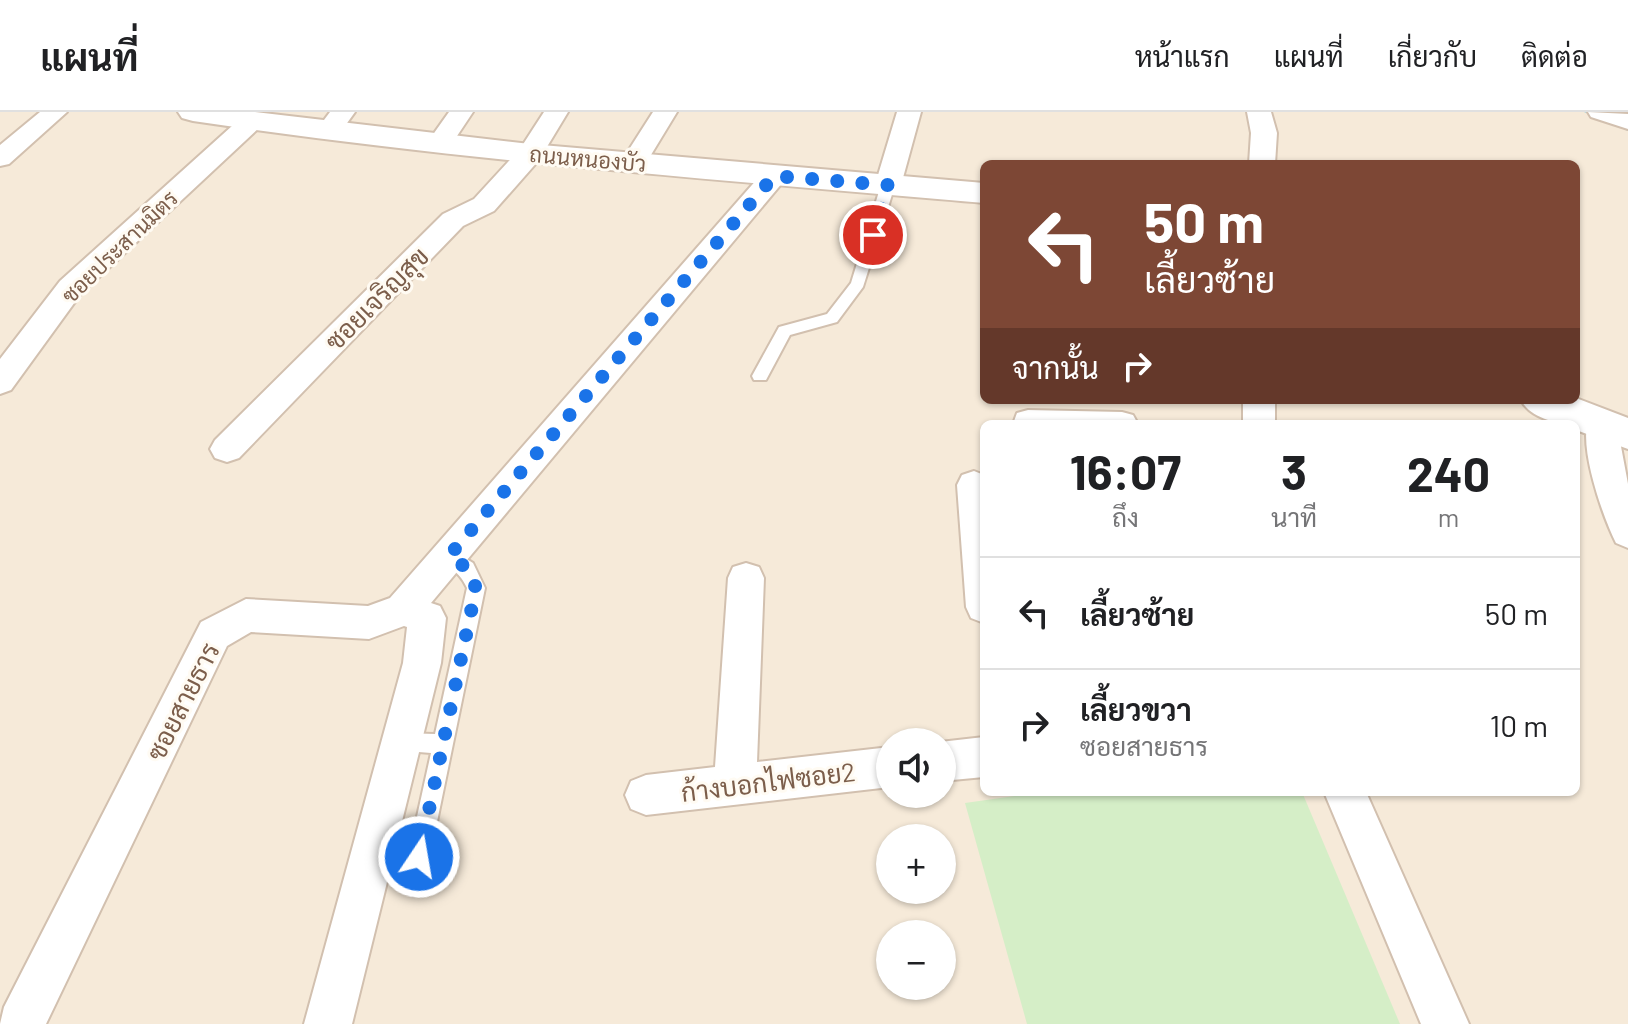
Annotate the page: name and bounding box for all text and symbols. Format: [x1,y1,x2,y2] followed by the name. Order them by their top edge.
[40,33,139,79] text: แผนที่
[1135,39,1230,73] text: หน้าแรก
[1274,39,1344,73] text: แผนที่
[1388,39,1477,73] text: เกี่ยวกับ
[1521,39,1588,73] text: ติดต่อ
[528,140,648,176] street label: ถนนหนองบัว
[56,184,182,308] street label: ซอยประสานมิตร
[1144,187,1264,254] text: 50 m
[1012,192,1116,296] icon: left
[839,201,907,269] pin
[851,213,895,257] icon: arrive
[318,240,437,359] street label: ซอยเจริญสุข
[1144,257,1275,300] text: เลี้ยวซ้าย
[1115,344,1159,388] icon: right
[1012,349,1099,385] text: จากนั้น
[1070,442,1181,500] text: 16:07
[1281,442,1307,500] text: 3
[1407,444,1490,502] text: 240
[1112,501,1139,532] text: ถึง
[1271,501,1317,532] text: นาที
[1438,501,1459,532] text: m
[1012,591,1056,635] icon: left
[1485,595,1548,631] text: 50 m
[1080,596,1194,632] text: เลี้ยวซ้าย
[139,637,225,765] street label: ซอยสายธาร
[1080,691,1192,727] text: เลี้ยวขวา
[1012,703,1056,747] icon: right
[1490,707,1548,743] text: 10 m
[876,728,956,1000] map controls
[876,728,956,808] button: sound
[1080,730,1208,761] text: ซอยสายธาร
[679,755,857,807] street label: ก้างบอกไฟซอย2
[377,815,461,899] position arrow
[876,824,956,904] button: +
[876,920,956,1000] button: −

